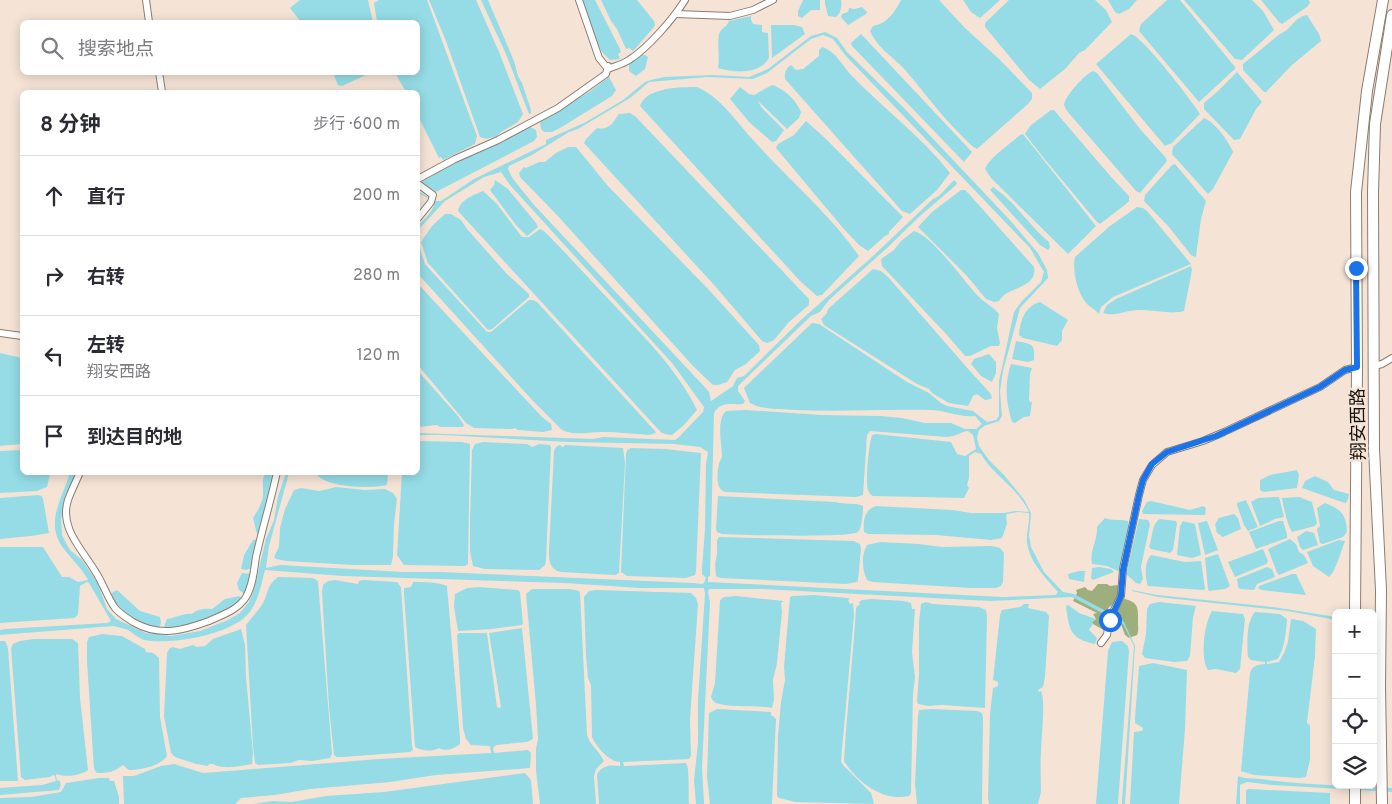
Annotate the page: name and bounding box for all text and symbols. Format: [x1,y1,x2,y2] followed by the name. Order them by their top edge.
[20,20,420,75] search box
[38,34,66,62] icon: search
[78,38,154,62] text: 搜索地点
[40,112,100,139] text: 8 分钟
[313,115,400,135] text: 步行 · 600 m
[40,182,68,210] icon: ahead
[87,186,125,210] text: 直行
[352,186,400,206] text: 200 m
[1345,257,1368,280] route end
[40,262,68,290] icon: right
[87,266,125,290] text: 右转
[353,266,400,286] text: 280 m
[87,334,125,358] text: 左转
[40,342,68,370] icon: left
[357,346,400,366] text: 120 m
[87,363,151,383] text: 翔安西路
[1347,388,1372,460] street label: 翔安西路
[40,422,68,450] icon: arrive
[87,426,182,450] text: 到达目的地
[1099,609,1122,632] route start
[1332,609,1377,789] map controls
[1332,609,1377,654] button: +
[1332,654,1377,699] button: −
[1332,699,1377,744] button: locate
[1332,744,1377,789] button: layers

